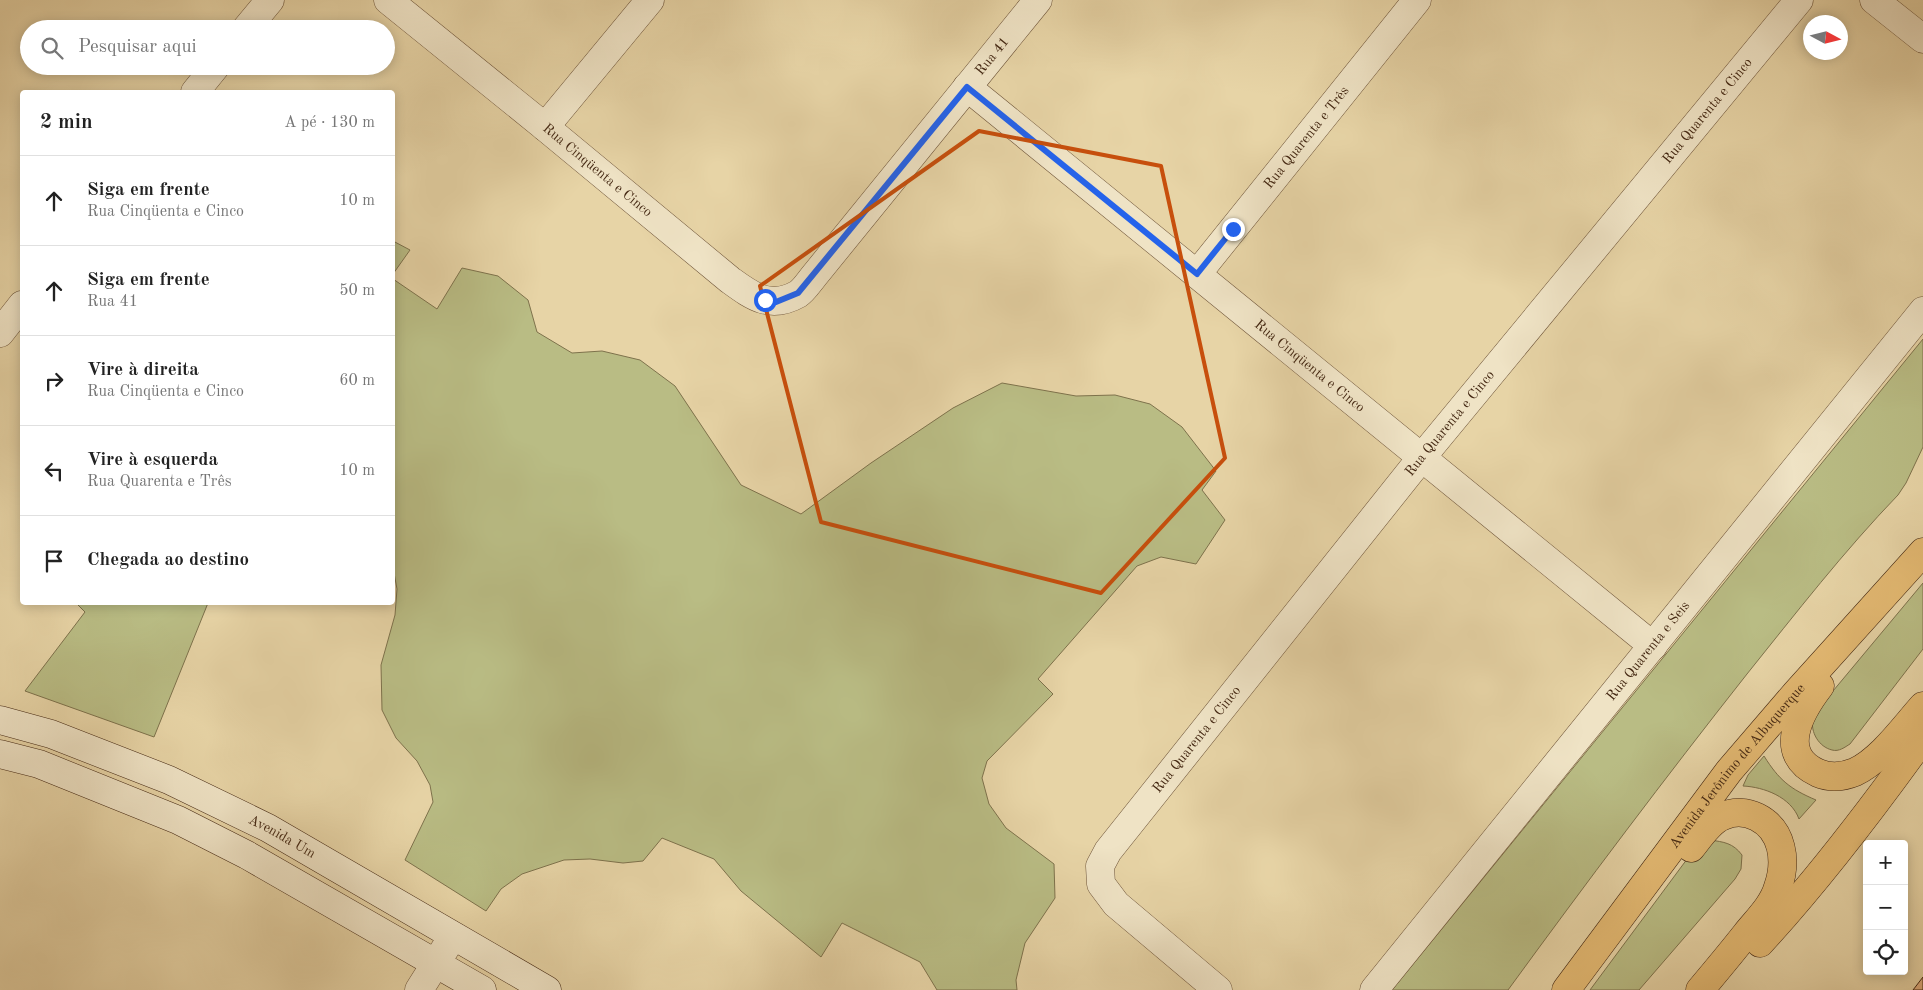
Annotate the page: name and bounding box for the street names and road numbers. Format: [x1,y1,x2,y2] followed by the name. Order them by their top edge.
[973,35,1012,78] street label: Rua 41
[1660,55,1755,166] street label: Rua Quarenta e Cinco
[1261,84,1352,191] street label: Rua Quarenta e Três
[540,121,655,220] street label: Rua Cinqüenta e Cinco
[1252,317,1367,415] street label: Rua Cinqüenta e Cinco
[1403,368,1497,479] street label: Rua Quarenta e Cinco
[1604,599,1692,703] street label: Rua Quarenta e Seis
[1667,681,1808,851] street label: Avenida Jerônimo de Albuquerque
[1150,683,1244,796] street label: Rua Quarenta e Cinco
[246,813,318,861] street label: Avenida Um

